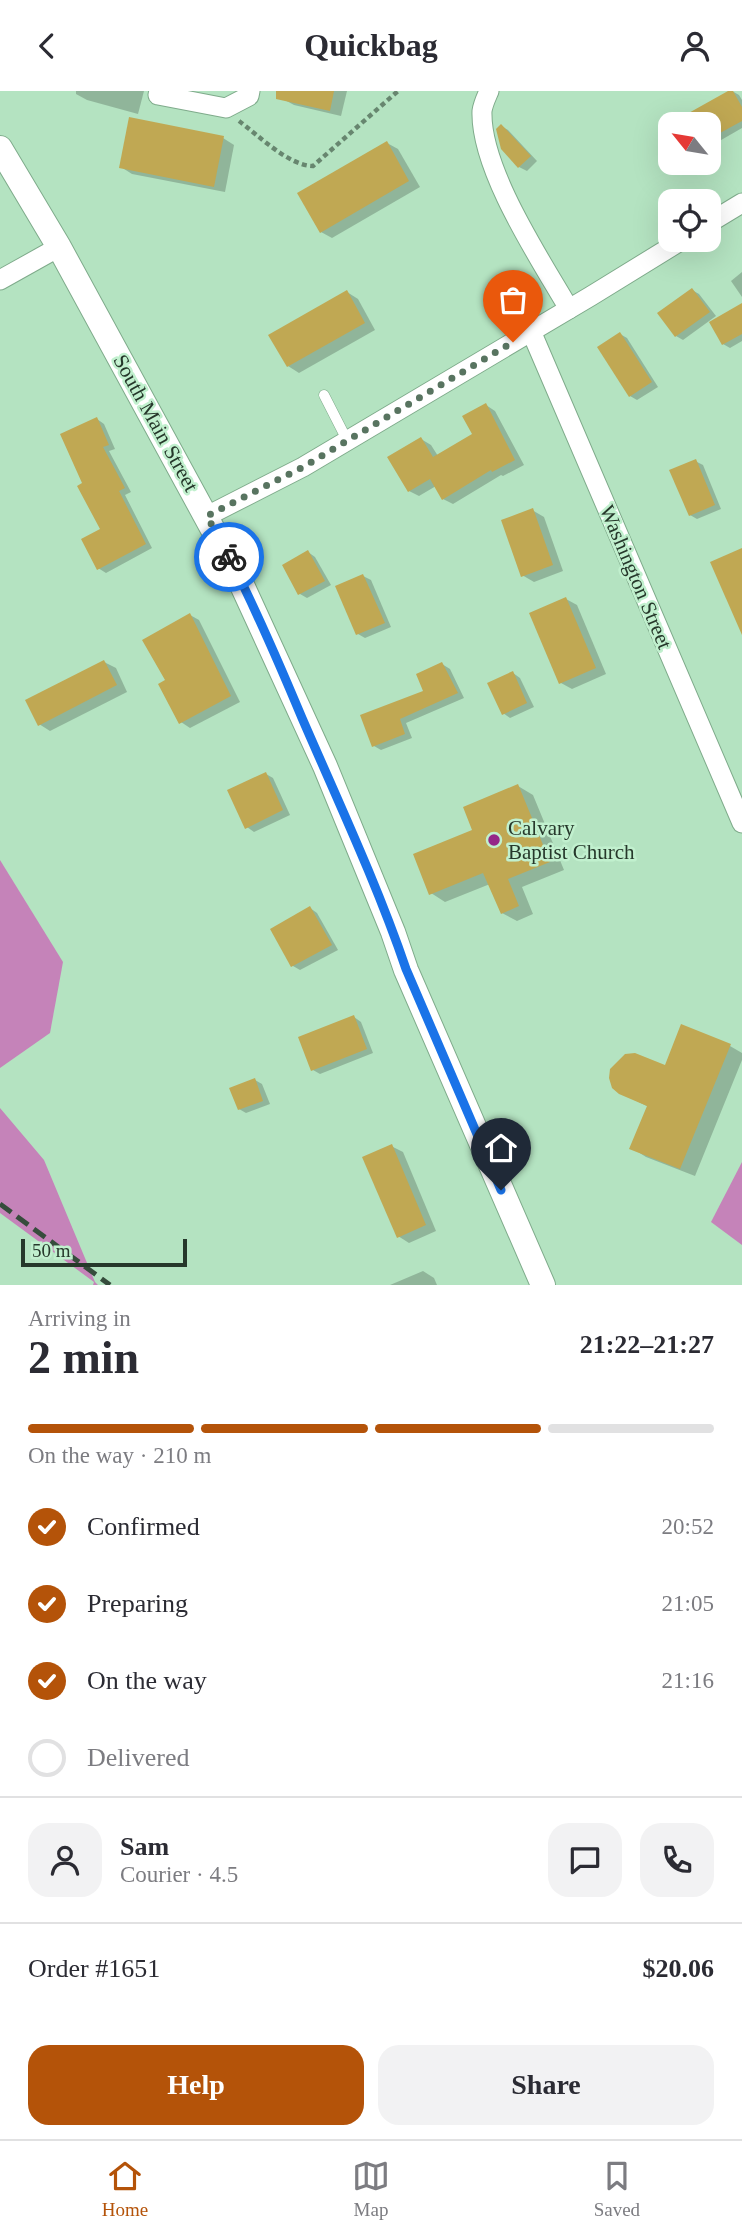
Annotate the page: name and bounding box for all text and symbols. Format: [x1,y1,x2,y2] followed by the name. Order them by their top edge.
[28,27,66,65] icon: back
[304,27,438,63] text: Quickbag
[676,27,714,65] icon: person
[658,112,721,175] north arrow
[658,112,721,252] map controls
[658,189,721,252] button: locate
[483,270,543,342] pin
[494,281,532,319] icon: bag
[108,350,204,496] street label: South Main Street
[595,501,677,653] street label: Washington Street
[194,522,264,592] courier
[210,538,248,576] icon: bike
[508,816,635,864] place label: Calvary Baptist Church
[486,832,502,848] marker: Calvary Baptist Church
[471,1118,531,1190] pin
[482,1129,520,1167] icon: home
[21,1236,187,1268] scale bar
[32,1240,71,1261] text: 50 m
[28,1306,131,1331] text: Arriving in
[580,1330,714,1359] text: 21:22–21:27
[28,1332,139,1383] text: 2 min
[28,1443,211,1468] text: On the way · 210 m
[28,1508,66,1546] icon: check
[87,1512,200,1541] text: Confirmed
[662,1514,714,1539] text: 20:52
[28,1585,66,1623] icon: check
[87,1589,188,1618] text: Preparing
[662,1591,714,1616] text: 21:05
[28,1662,66,1700] icon: check
[87,1666,207,1695] text: On the way
[662,1668,714,1693] text: 21:16
[87,1743,190,1772] text: Delivered
[28,1823,102,1897] button: person
[548,1823,622,1897] button: chat
[640,1823,714,1897] button: phone
[120,1832,169,1861] text: Sam
[120,1862,238,1887] text: Courier · 4.5
[28,1954,160,1983] text: Order #1651
[643,1954,714,1983] text: $20.06
[28,2045,364,2125] button: Help
[378,2045,714,2125] button: Share
[102,2157,148,2221] tab: Home
[352,2157,390,2221] tab: Map
[594,2157,640,2221] tab: Saved

